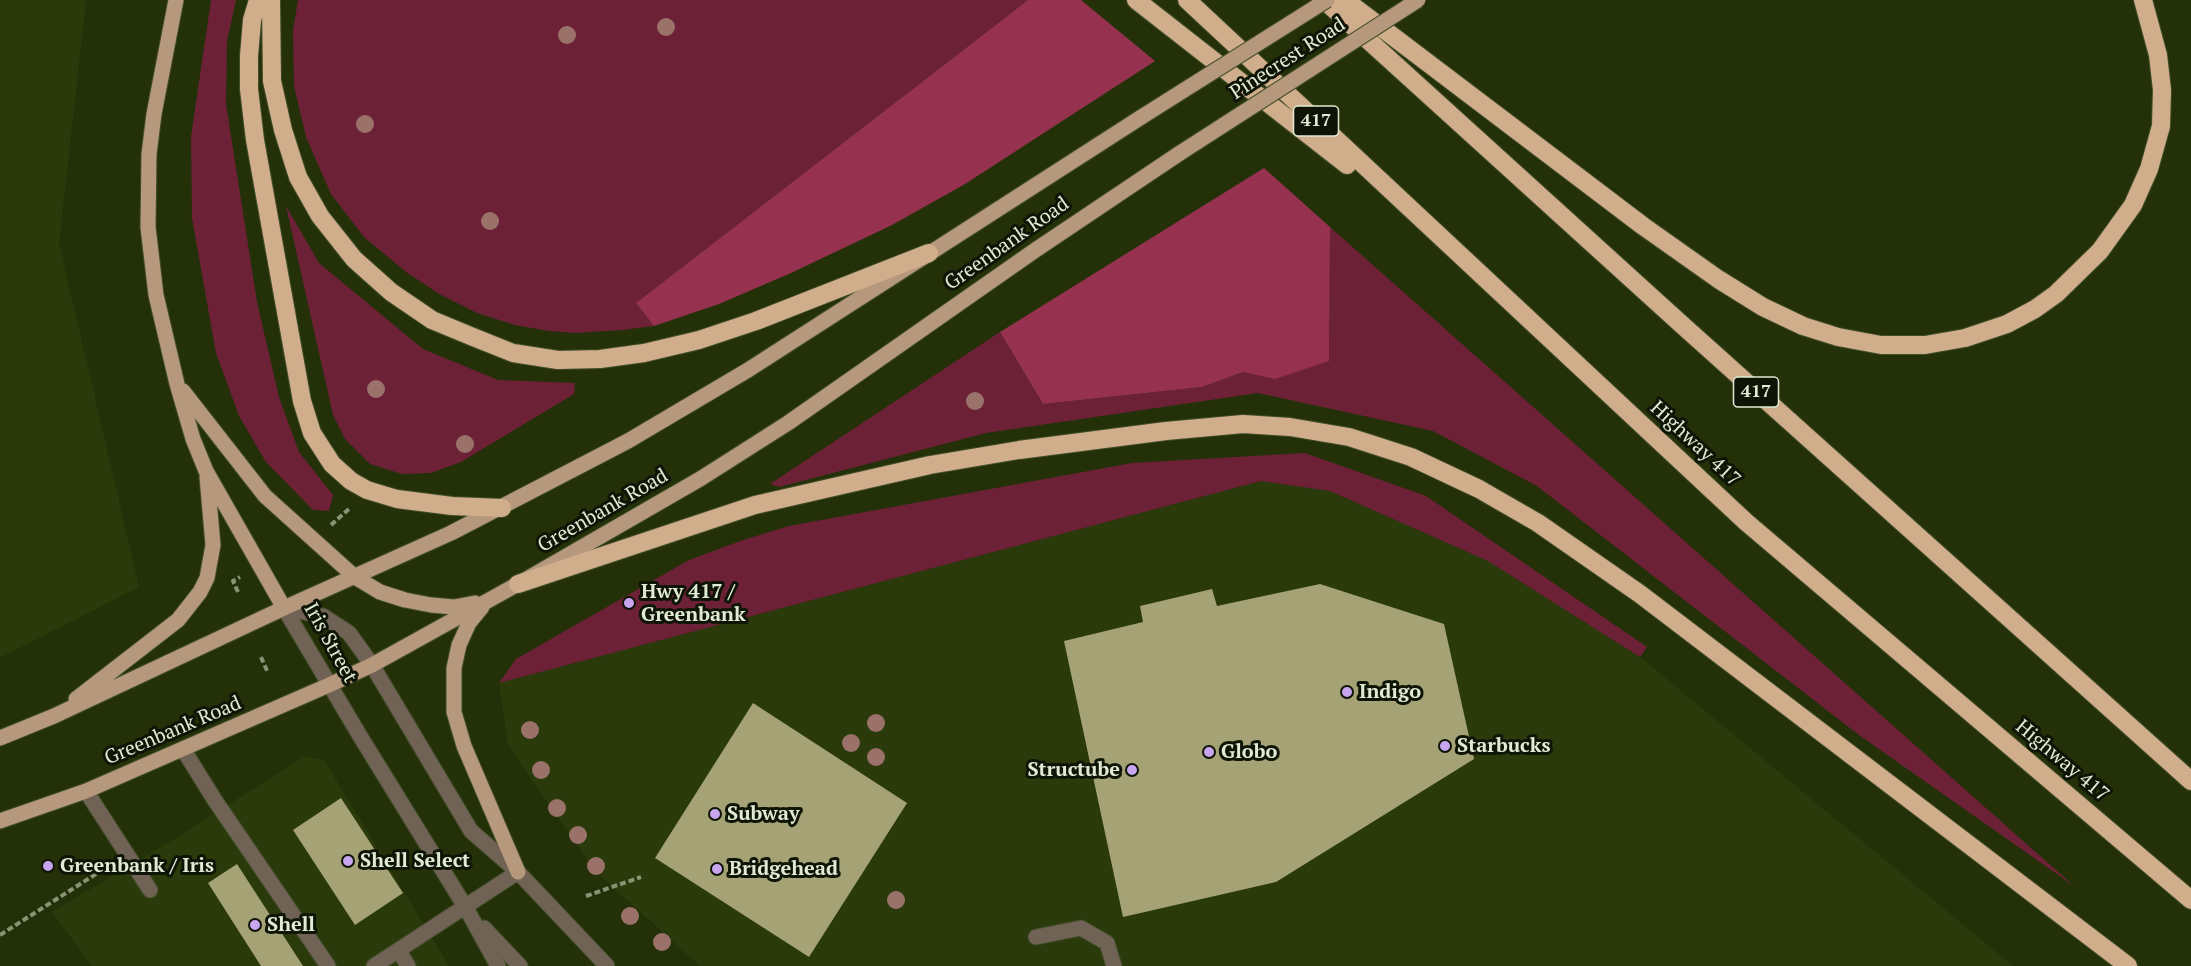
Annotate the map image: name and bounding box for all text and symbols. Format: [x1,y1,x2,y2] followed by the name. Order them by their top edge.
[1226,13,1350,105] street label: Pinecrest Road
[1294,106,1338,136] road number: 417
[940,192,1074,296] street label: Greenbank Road
[1734,377,1778,407] road number: 417
[1645,396,1745,492] street label: Highway 417
[534,464,672,558] street label: Greenbank Road
[641,580,746,627] place label: Hwy 417 / Greenbank
[622,596,636,610] marker: Hwy 417 / Greenbank
[298,599,362,687] street label: Iris Street
[1359,680,1421,704] place label: Indigo
[1340,685,1354,699] marker: Indigo
[101,691,245,771] street label: Greenbank Road
[2010,715,2114,807] street label: Highway 417
[1457,734,1550,758] place label: Starbucks
[1438,739,1452,753] marker: Starbucks
[1221,740,1277,764] place label: Globo
[1202,745,1216,759] marker: Globo
[1027,758,1120,782] place label: Structube
[1125,763,1139,777] marker: Structube
[727,802,799,826] place label: Subway
[708,807,722,821] marker: Subway
[360,849,470,873] place label: Shell Select
[60,854,214,878] place label: Greenbank / Iris
[341,854,355,868] marker: Shell Select
[729,857,838,881] place label: Bridgehead
[41,859,55,873] marker: Greenbank / Iris
[710,862,724,876] marker: Bridgehead
[267,913,315,937] place label: Shell
[248,918,262,932] marker: Shell

